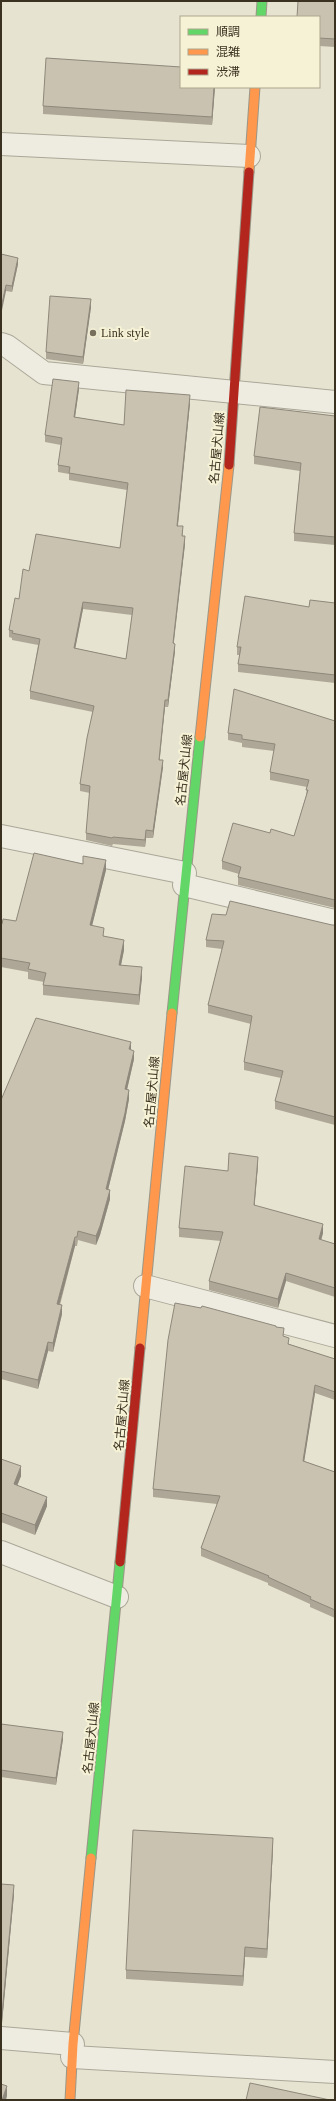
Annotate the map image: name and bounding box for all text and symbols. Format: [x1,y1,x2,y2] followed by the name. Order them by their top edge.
[180,16,320,88] legend
[216,25,240,39] text: 順調
[216,45,240,59] text: 混雑
[216,65,240,79] text: 渋滞
[101,326,149,340] place label: Link style
[88,328,98,338] marker: Link style
[207,412,227,484] street label: 名古屋犬山線
[173,733,195,807] street label: 名古屋犬山線
[142,1056,162,1128] street label: 名古屋犬山線
[112,1379,132,1451] street label: 名古屋犬山線
[80,1701,102,1775] street label: 名古屋犬山線

